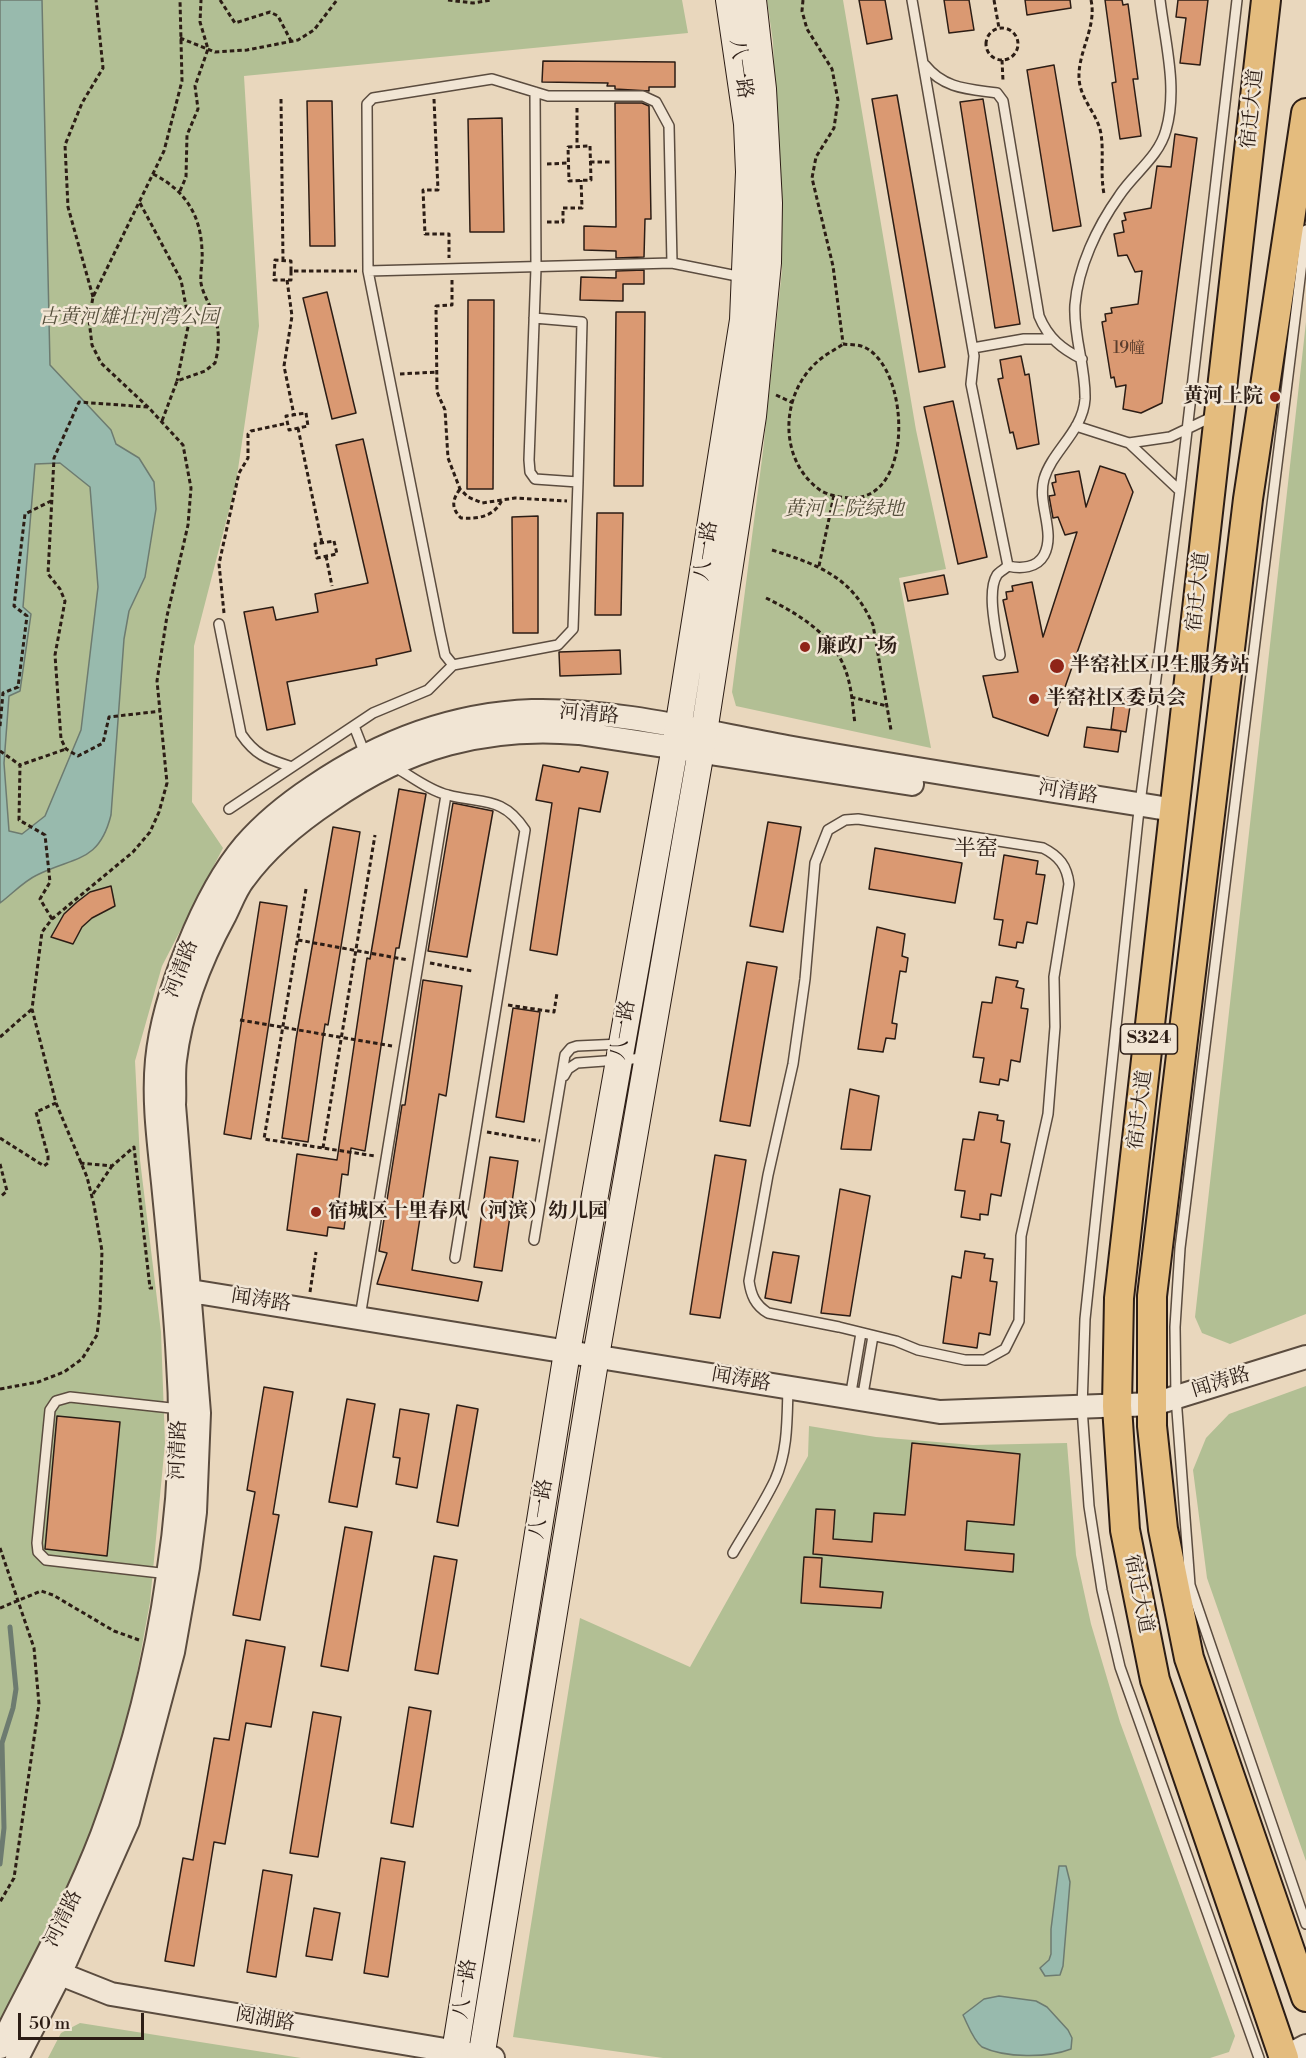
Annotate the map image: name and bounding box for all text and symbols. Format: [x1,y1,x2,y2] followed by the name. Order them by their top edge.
[724,38,756,100] street label: 八一路
[1237,68,1269,150] street label: 宿迁大道
[39,306,219,330] park label: 古黄河雄壮河湾公园
[1113,339,1145,359] house number: 19幢
[1183,385,1263,409] place label: 黄河上院
[1268,390,1282,404] marker: 黄河上院
[784,498,904,522] park label: 黄河上院绿地
[690,519,724,583] street label: 八一路
[1183,551,1215,633] street label: 宿迁大道
[817,635,897,659] place label: 廉政广场
[798,640,812,654] marker: 廉政广场
[1070,654,1250,678] place label: 半窑社区卫生服务站
[1048,657,1066,675] marker: 半窑社区卫生服务站
[1046,687,1186,711] place label: 半窑社区委员会
[1027,692,1041,706] marker: 半窑社区委员会
[558,700,620,730] street label: 河清路
[1036,776,1100,810] street label: 河清路
[954,837,998,863] district label: 半窑
[160,937,204,1001] street label: 河清路
[607,998,641,1062] street label: 八一路
[1120,1024,1178,1054] road number: S324
[1124,1069,1158,1151] street label: 宿迁大道
[328,1200,608,1224] place label: 宿城区十里春风（河滨）幼儿园
[309,1205,323,1219] marker: 宿城区十里春风（河滨）幼儿园
[229,1284,293,1318] street label: 闻涛路
[709,1363,773,1397] street label: 闻涛路
[1189,1363,1253,1403] street label: 闻涛路
[166,1420,192,1480] street label: 河清路
[525,1477,559,1541] street label: 八一路
[1119,1552,1157,1636] street label: 宿迁大道
[40,1887,88,1951] street label: 河清路
[449,1957,483,2021] street label: 八一路
[21,2001,147,2039] scale bar
[233,2003,297,2037] street label: 阅湖路
[29,2012,70,2035] text: 50 m

